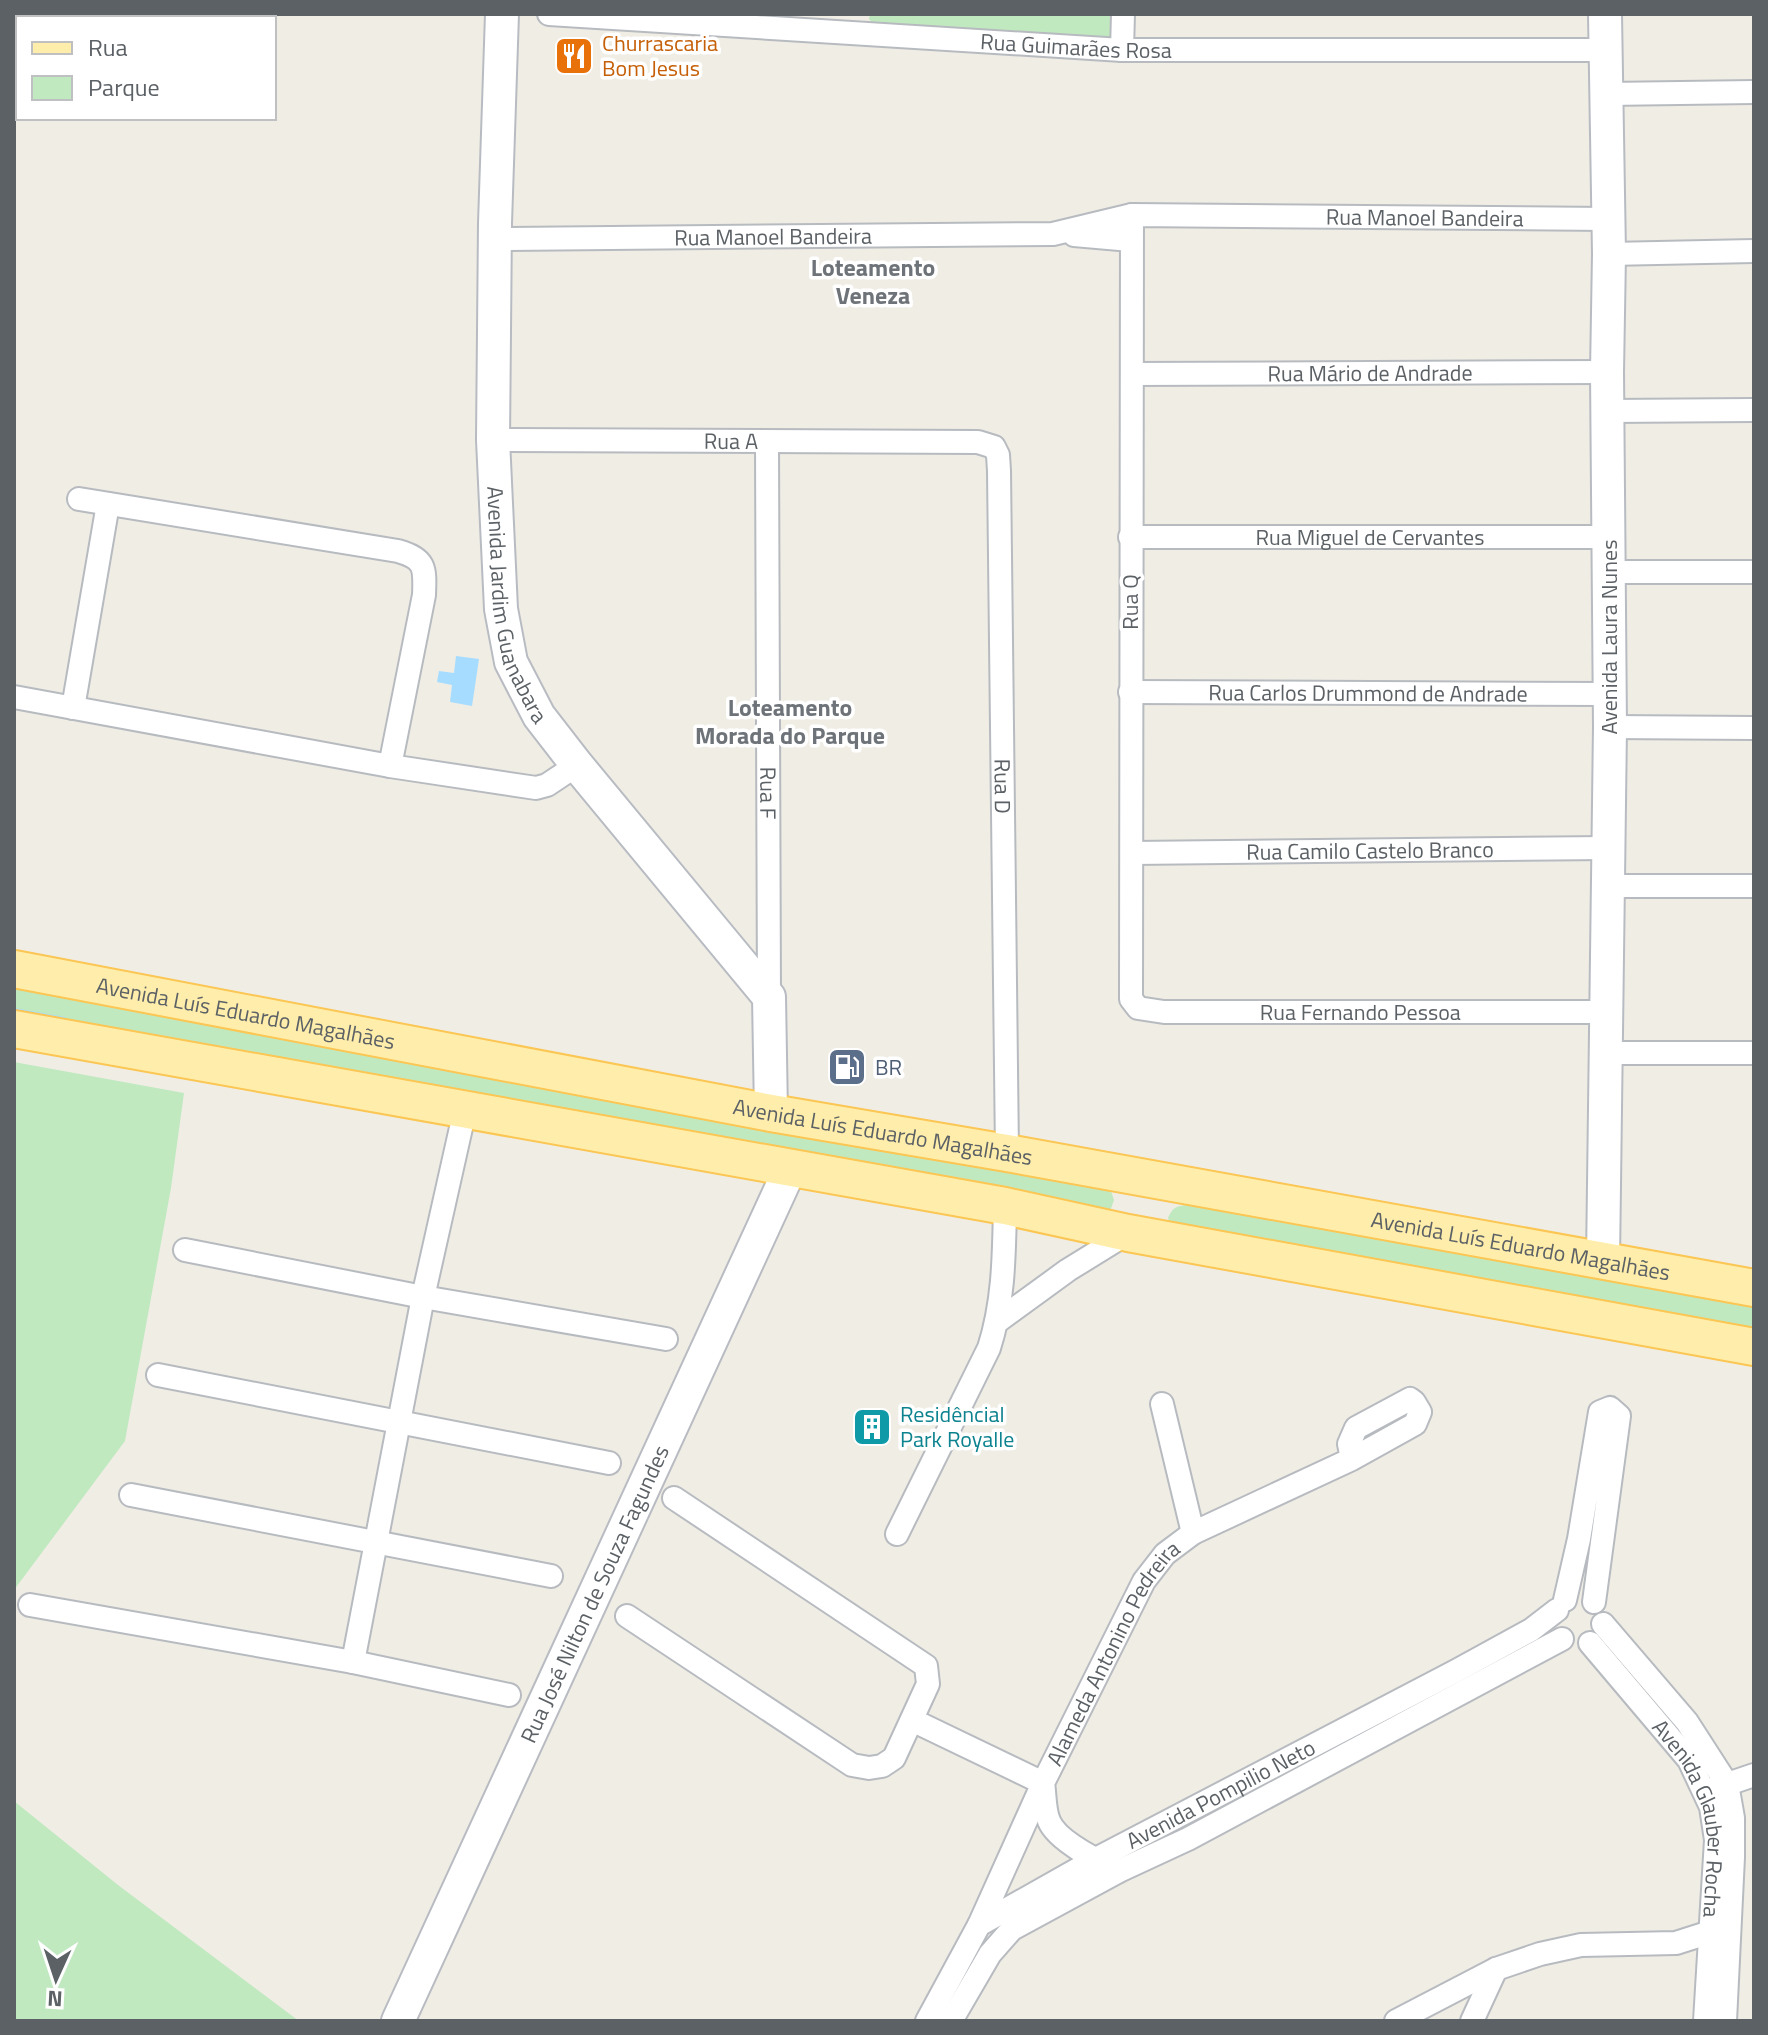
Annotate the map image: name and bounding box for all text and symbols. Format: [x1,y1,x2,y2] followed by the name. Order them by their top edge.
[16,16,276,120] legend
[979,24,1172,67] street label: Rua Guimarães Rosa
[602,26,718,85] place label: Churrascaria Bom Jesus
[88,29,127,65] text: Rua
[553,35,595,77] restaurant icon: Churrascaria Bom Jesus
[88,69,160,105] text: Parque
[1326,200,1524,235] street label: Rua Manoel Bandeira
[674,219,872,254] street label: Rua Manoel Bandeira
[811,249,935,313] district label: Loteamento Veneza
[1267,356,1473,390] street label: Rua Mário de Andrade
[704,424,758,458] street label: Rua A
[478,485,556,731] street label: Avenida Jardim Guanabara
[1256,520,1484,554] street label: Rua Miguel de Cervantes
[1592,540,1626,734] street label: Avenida Laura Nunes
[1113,574,1147,630] street label: Rua Q
[1208,675,1528,711] street label: Rua Carlos Drummond de Andrade
[695,689,885,753] district label: Loteamento Morada do Parque
[985,758,1020,814] street label: Rua D
[751,767,785,819] street label: Rua F
[1246,832,1494,869] street label: Rua Camilo Castelo Branco
[94,968,398,1058] street label: Avenida Luís Eduardo Magalhães
[1260,995,1461,1029] street label: Rua Fernando Pessoa
[826,1046,868,1088] fuel station icon: BR
[875,1050,902,1084] place label: BR
[730,1089,1035,1174] street label: Avenida Luís Eduardo Magalhães
[1368,1202,1673,1290] street label: Avenida Luís Eduardo Magalhães
[900,1397,1014,1456] place label: Residêncial Park Royalle
[851,1406,893,1448] building icon: Residêncial Park Royalle
[511,1440,678,1748] street label: Rua José Nilton de Souza Fagundes
[1037,1532,1187,1771] street label: Alameda Antonino Pedreira
[1644,1711,1733,1919] street label: Avenida Glauber Rocha
[1120,1730,1321,1857] street label: Avenida Pompilio Neto
[16,1939,96,2019] north arrow
[46,1982,63,2016] text: N

